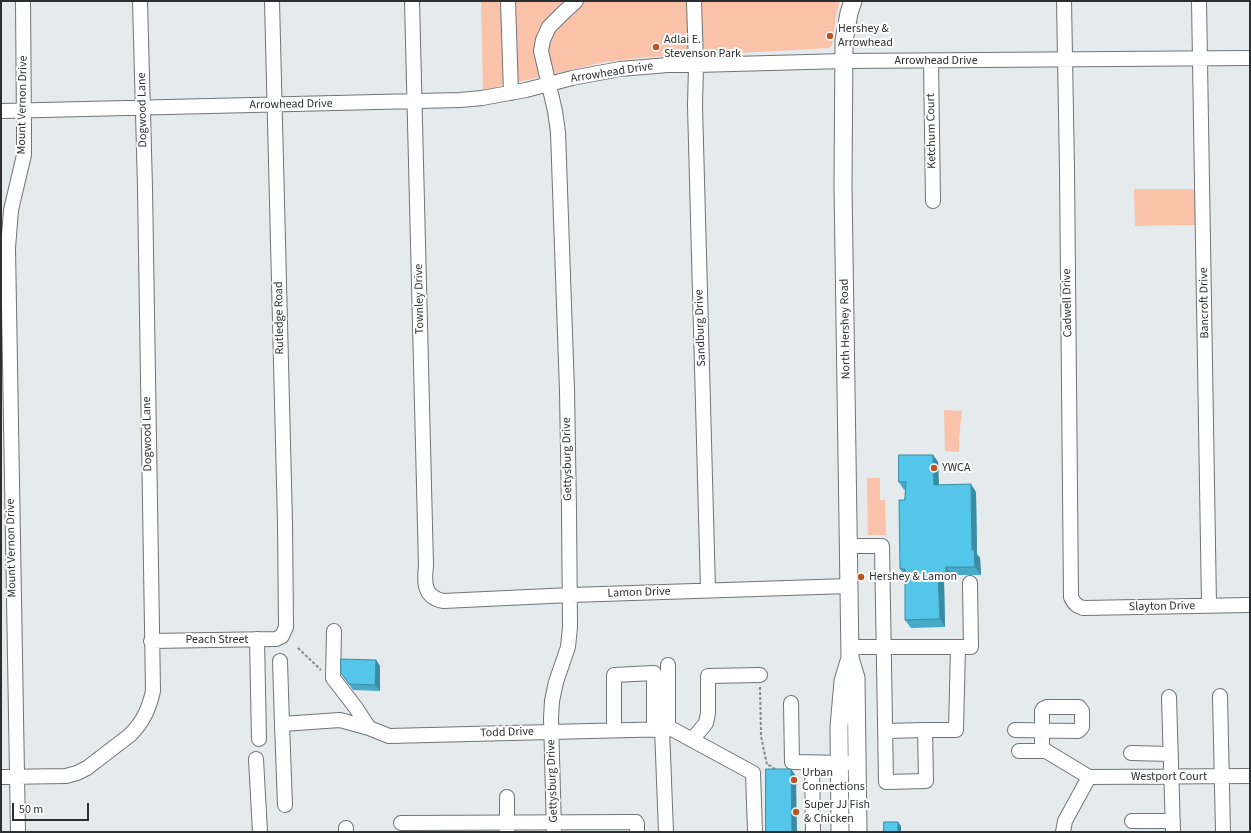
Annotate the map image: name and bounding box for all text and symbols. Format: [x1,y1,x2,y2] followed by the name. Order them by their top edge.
[838,22,893,50] place label: Hershey & Arrowhead
[825,31,835,41] marker: Hershey & Arrowhead
[664,33,741,61] place label: Adlai E. Stevenson Park
[651,42,661,52] marker: Adlai E. Stevenson Park
[894,54,978,68] street label: Arrowhead Drive
[15,55,31,155] street label: Mount Vernon Drive
[570,59,654,87] street label: Arrowhead Drive
[135,72,151,148] street label: Dogwood Lane
[924,93,940,169] street label: Ketchum Court
[249,97,333,113] street label: Arrowhead Drive
[412,264,428,334] street label: Townley Drive
[1197,267,1213,339] street label: Bancroft Drive
[1060,269,1076,337] street label: Cadwell Drive
[838,279,854,379] street label: North Hershey Road
[272,281,288,355] street label: Rutledge Road
[692,289,710,367] street label: Sandburg Drive
[140,396,156,472] street label: Dogwood Lane
[560,417,576,501] street label: Gettysburg Drive
[942,461,970,475] place label: YWCA
[929,463,939,473] marker: YWCA
[4,498,20,598] street label: Mount Vernon Drive
[869,570,957,584] place label: Hershey & Lamon
[856,572,866,582] marker: Hershey & Lamon
[607,585,671,601] street label: Lamon Drive
[1129,599,1195,615] street label: Slayton Drive
[186,633,248,647] street label: Peach Street
[480,725,534,741] street label: Todd Drive
[544,739,562,823] street label: Gettysburg Drive
[802,766,865,794] place label: Urban Connections
[1131,770,1207,784] street label: Westport Court
[789,775,799,785] marker: Urban Connections
[14,795,91,821] scale bar
[804,798,870,826] place label: Super JJ Fish & Chicken
[19,801,43,818] text: 50 m
[791,807,801,817] marker: Super JJ Fish & Chicken

